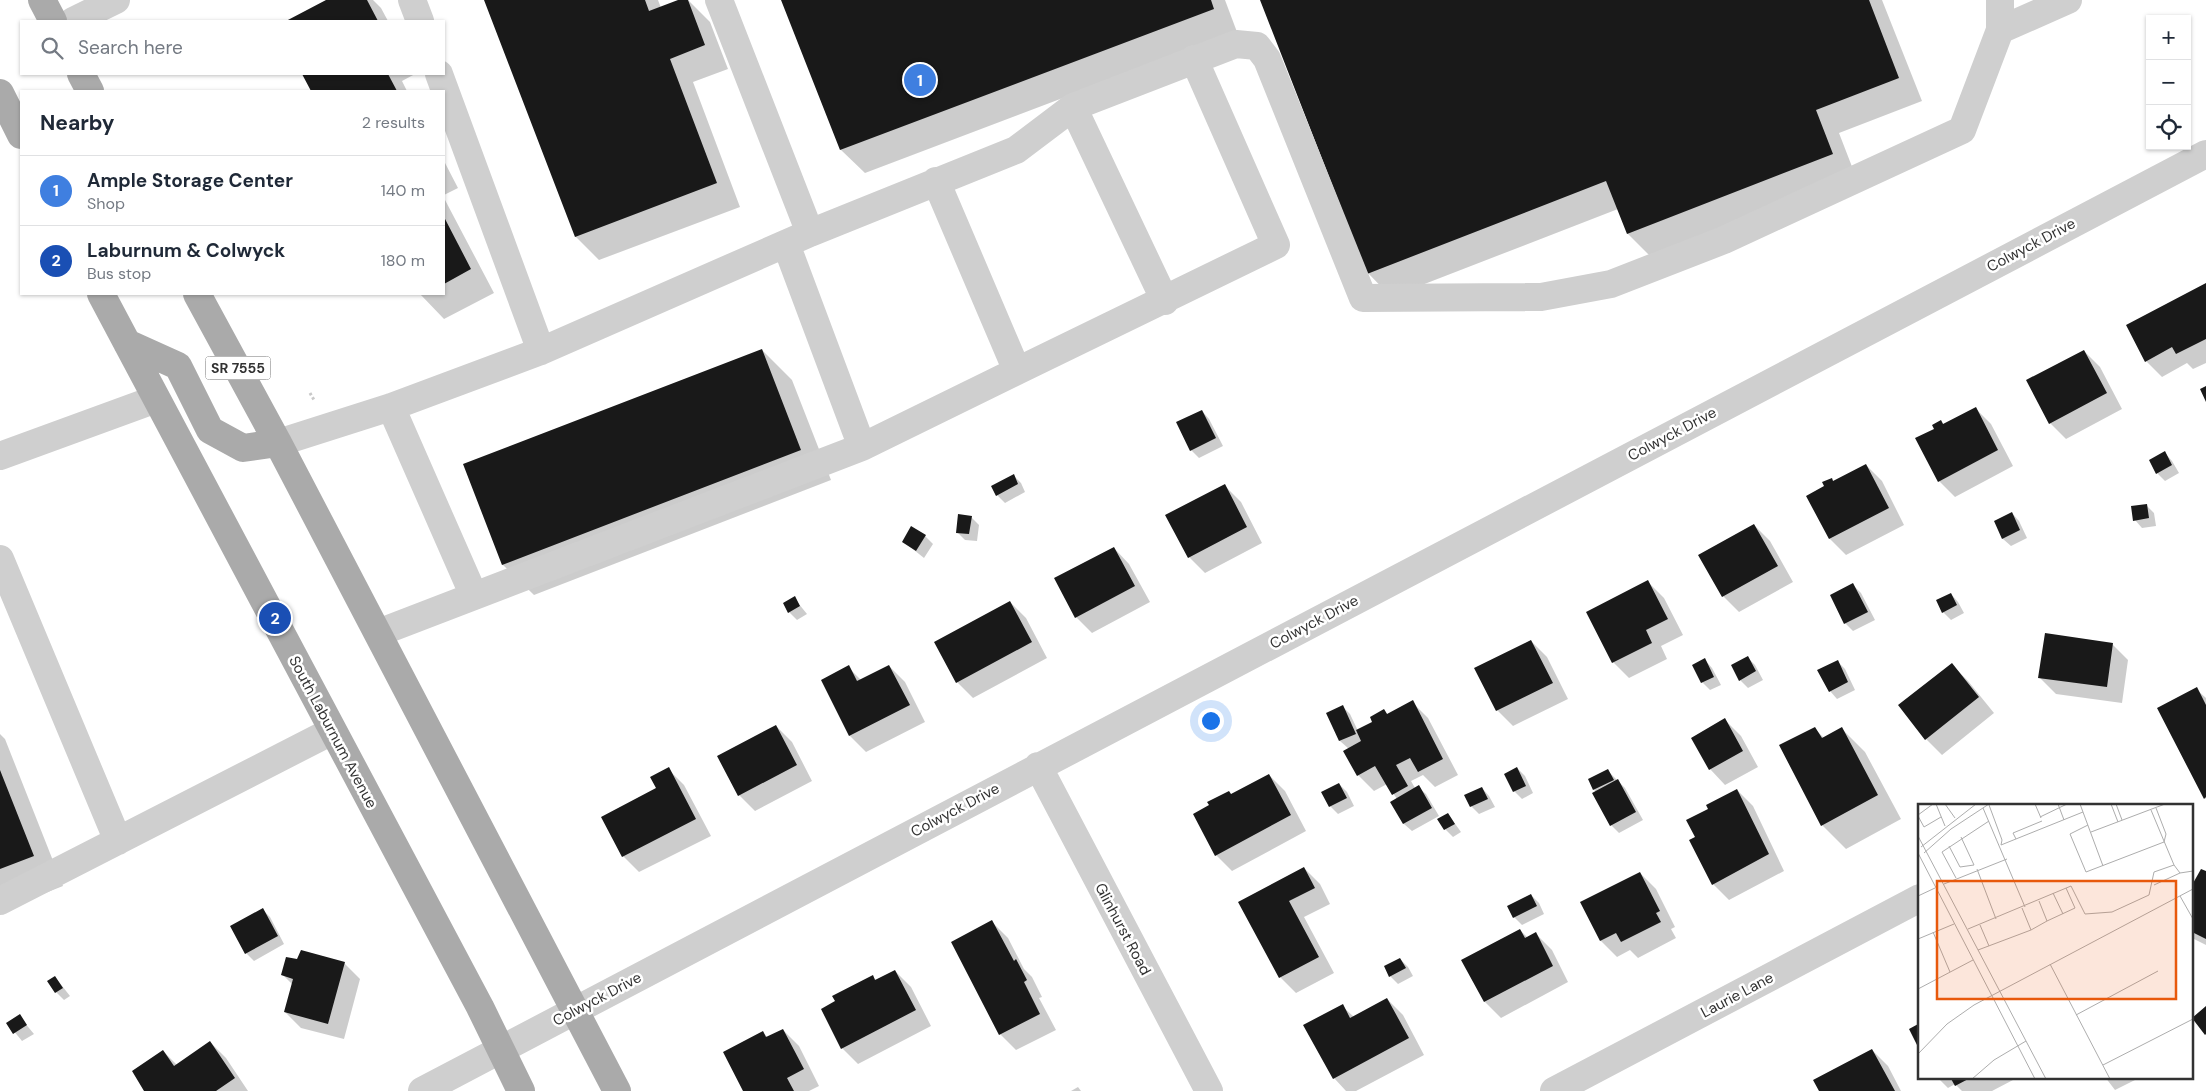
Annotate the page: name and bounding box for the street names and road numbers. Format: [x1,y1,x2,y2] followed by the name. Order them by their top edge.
[1983,213,2079,277] street label: Colwyck Drive
[206,356,270,379] road number: SR 7555
[1624,402,1720,466] street label: Colwyck Drive
[1266,590,1362,654] street label: Colwyck Drive
[284,652,382,812] street label: South Laburnum Avenue
[907,778,1003,842] street label: Colwyck Drive
[1090,879,1156,979] street label: Glinhurst Road
[549,967,645,1031] street label: Colwyck Drive
[1697,968,1777,1022] street label: Laurie Lane

